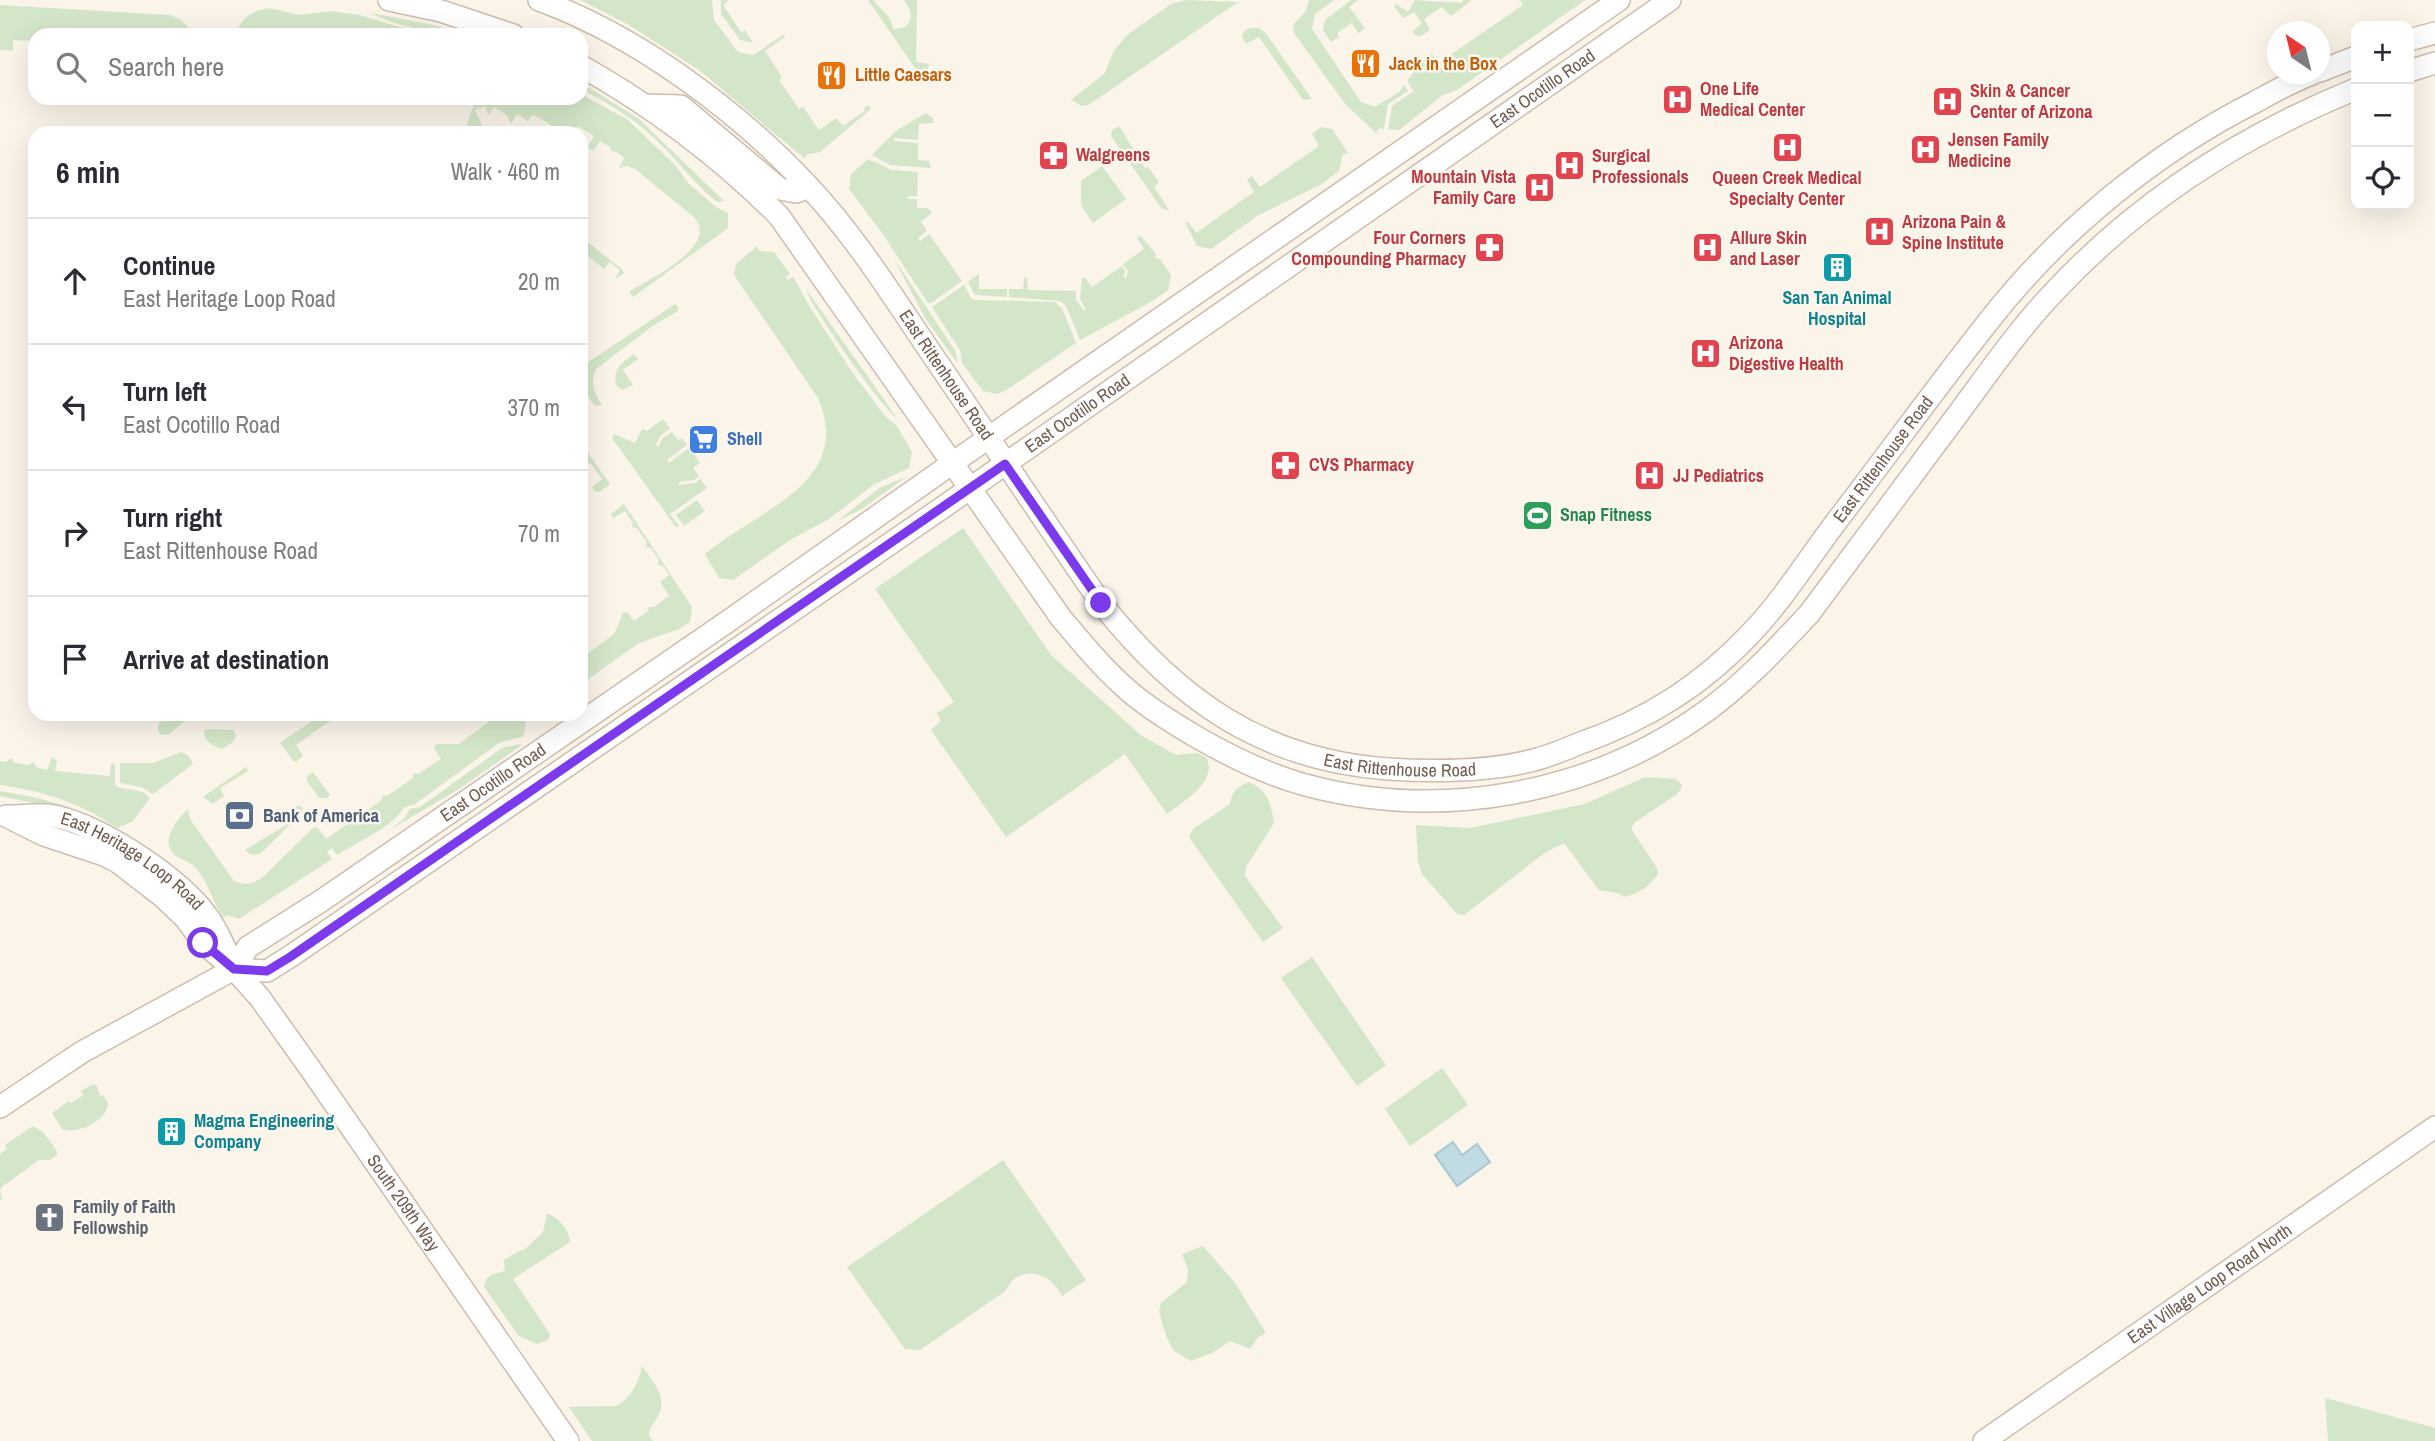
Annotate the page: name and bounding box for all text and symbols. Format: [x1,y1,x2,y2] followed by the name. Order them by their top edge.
[2267,21,2330,84] north arrow
[2351,21,2414,210] map controls
[2351,21,2414,84] button: +
[28,28,588,105] search box
[1485,43,1600,134] street label: East Ocotillo Road
[1349,47,1383,81] restaurant icon: Jack in the Box
[52,48,90,86] icon: search
[108,49,224,84] text: Search here
[1389,51,1498,76] place label: Jack in the Box
[815,58,849,92] restaurant icon: Little Caesars
[855,62,952,87] place label: Little Caesars
[1700,76,1805,122] place label: One Life Medical Center
[1970,78,2093,124] place label: Skin & Cancer Center of Arizona
[1660,82,1694,116] hospital icon: One Life Medical Center
[1930,84,1964,118] hospital icon: Skin & Cancer Center of Arizona
[2351,84,2414,147] button: −
[1948,127,2050,173] place label: Jensen Family Medicine
[1770,130,1804,164] hospital icon: Queen Creek Medical Specialty Center
[1908,133,1942,167] hospital icon: Jensen Family Medicine
[1036,138,1070,172] pharmacy icon: Walgreens
[1076,142,1150,167] place label: Walgreens
[1592,143,1689,189] place label: Surgical Professionals
[2351,147,2414,210] button: locate
[1552,149,1586,183] hospital icon: Surgical Professionals
[56,152,120,192] text: 6 min
[451,156,560,187] text: Walk · 460 m
[1411,164,1517,210] place label: Mountain Vista Family Care
[1712,165,1862,211] place label: Queen Creek Medical Specialty Center
[1522,170,1556,204] hospital icon: Mountain Vista Family Care
[1902,209,2007,255] place label: Arizona Pain & Spine Institute
[1862,215,1896,249] hospital icon: Arizona Pain & Spine Institute
[1291,225,1467,271] place label: Four Corners Compounding Pharmacy
[1730,225,1807,271] place label: Allure Skin and Laser
[1472,231,1506,265] pharmacy icon: Four Corners Compounding Pharmacy
[1690,231,1724,265] hospital icon: Allure Skin and Laser
[123,248,215,283] text: Continue
[1820,251,1854,285] building icon: San Tan Animal Hospital
[56,262,94,300] icon: ahead
[518,266,560,297] text: 20 m
[123,283,336,314] text: East Heritage Loop Road
[1782,285,1892,331] place label: San Tan Animal Hospital
[893,304,1000,445] street label: East Rittenhouse Road
[1729,330,1844,376] place label: Arizona Digestive Health
[1689,336,1723,370] hospital icon: Arizona Digestive Health
[1020,367,1135,458] street label: East Ocotillo Road
[123,374,207,409] text: Turn left
[56,388,94,426] icon: left
[1827,390,1939,528] street label: East Rittenhouse Road
[508,392,560,423] text: 370 m
[123,409,280,440] text: East Ocotillo Road
[687,422,721,456] supermarket icon: Shell
[727,426,762,451] place label: Shell
[1269,448,1303,482] pharmacy icon: CVS Pharmacy
[1309,452,1415,477] place label: CVS Pharmacy
[1633,459,1667,493] hospital icon: JJ Pediatrics
[1673,463,1764,488] place label: JJ Pediatrics
[1520,498,1554,532] sports icon: Snap Fitness
[123,500,222,535] text: Turn right
[1560,502,1652,527] place label: Snap Fitness
[56,514,94,552] icon: right
[518,518,560,549] text: 70 m
[123,535,318,566] text: East Rittenhouse Road
[1085,587,1116,618] route end
[56,640,94,678] icon: arrive
[123,642,329,677] text: Arrive at destination
[435,737,551,828] street label: East Ocotillo Road
[1321,747,1477,783] street label: East Rittenhouse Road
[223,799,257,833] bank icon: Bank of America
[263,803,380,828] place label: Bank of America
[58,805,210,915] street label: East Heritage Loop Road
[187,927,218,958] route start
[194,1108,334,1154] place label: Magma Engineering Company
[154,1114,188,1148] building icon: Magma Engineering Company
[361,1149,446,1257] street label: South 209th Way
[73,1194,176,1240] place label: Family of Faith Fellowship
[33,1200,67,1234] church icon: Family of Faith Fellowship
[2122,1217,2297,1350] street label: East Village Loop Road North

